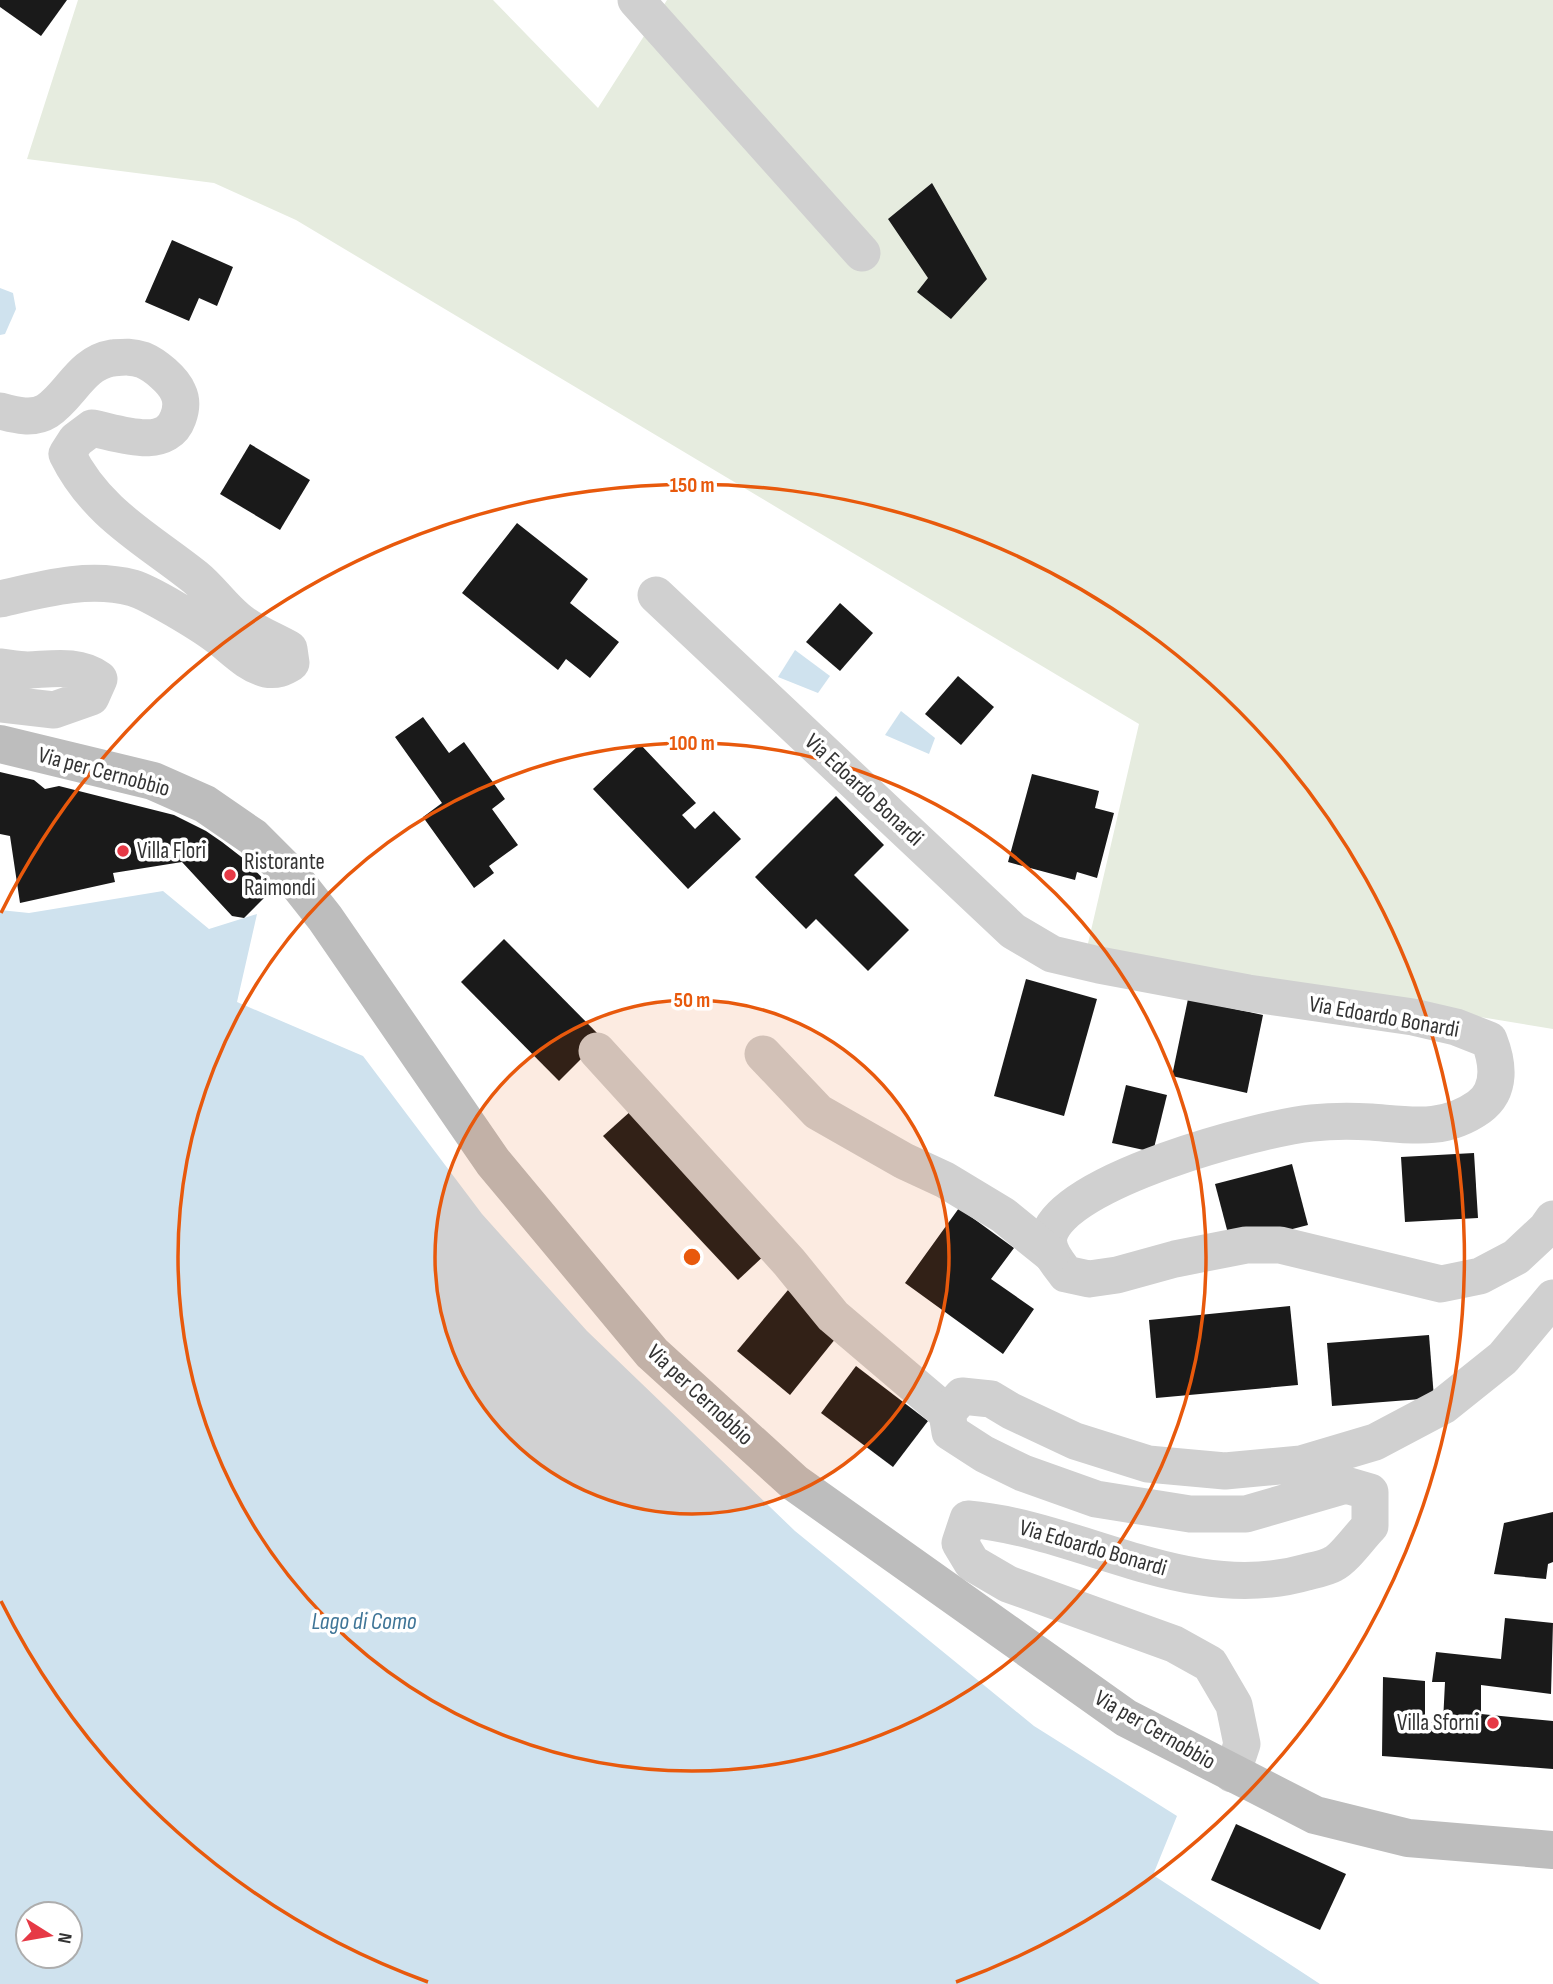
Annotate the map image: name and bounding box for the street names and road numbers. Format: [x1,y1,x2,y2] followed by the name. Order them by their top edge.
[799,728,929,852] street label: Via Edoardo Bonardi
[35,741,173,803] street label: Via per Cernobbio
[1307,990,1461,1044] street label: Via Edoardo Bonardi
[641,1339,759,1451] street label: Via per Cernobbio
[1016,1514,1170,1582] street label: Via Edoardo Bonardi
[1089,1684,1221,1776] street label: Via per Cernobbio

